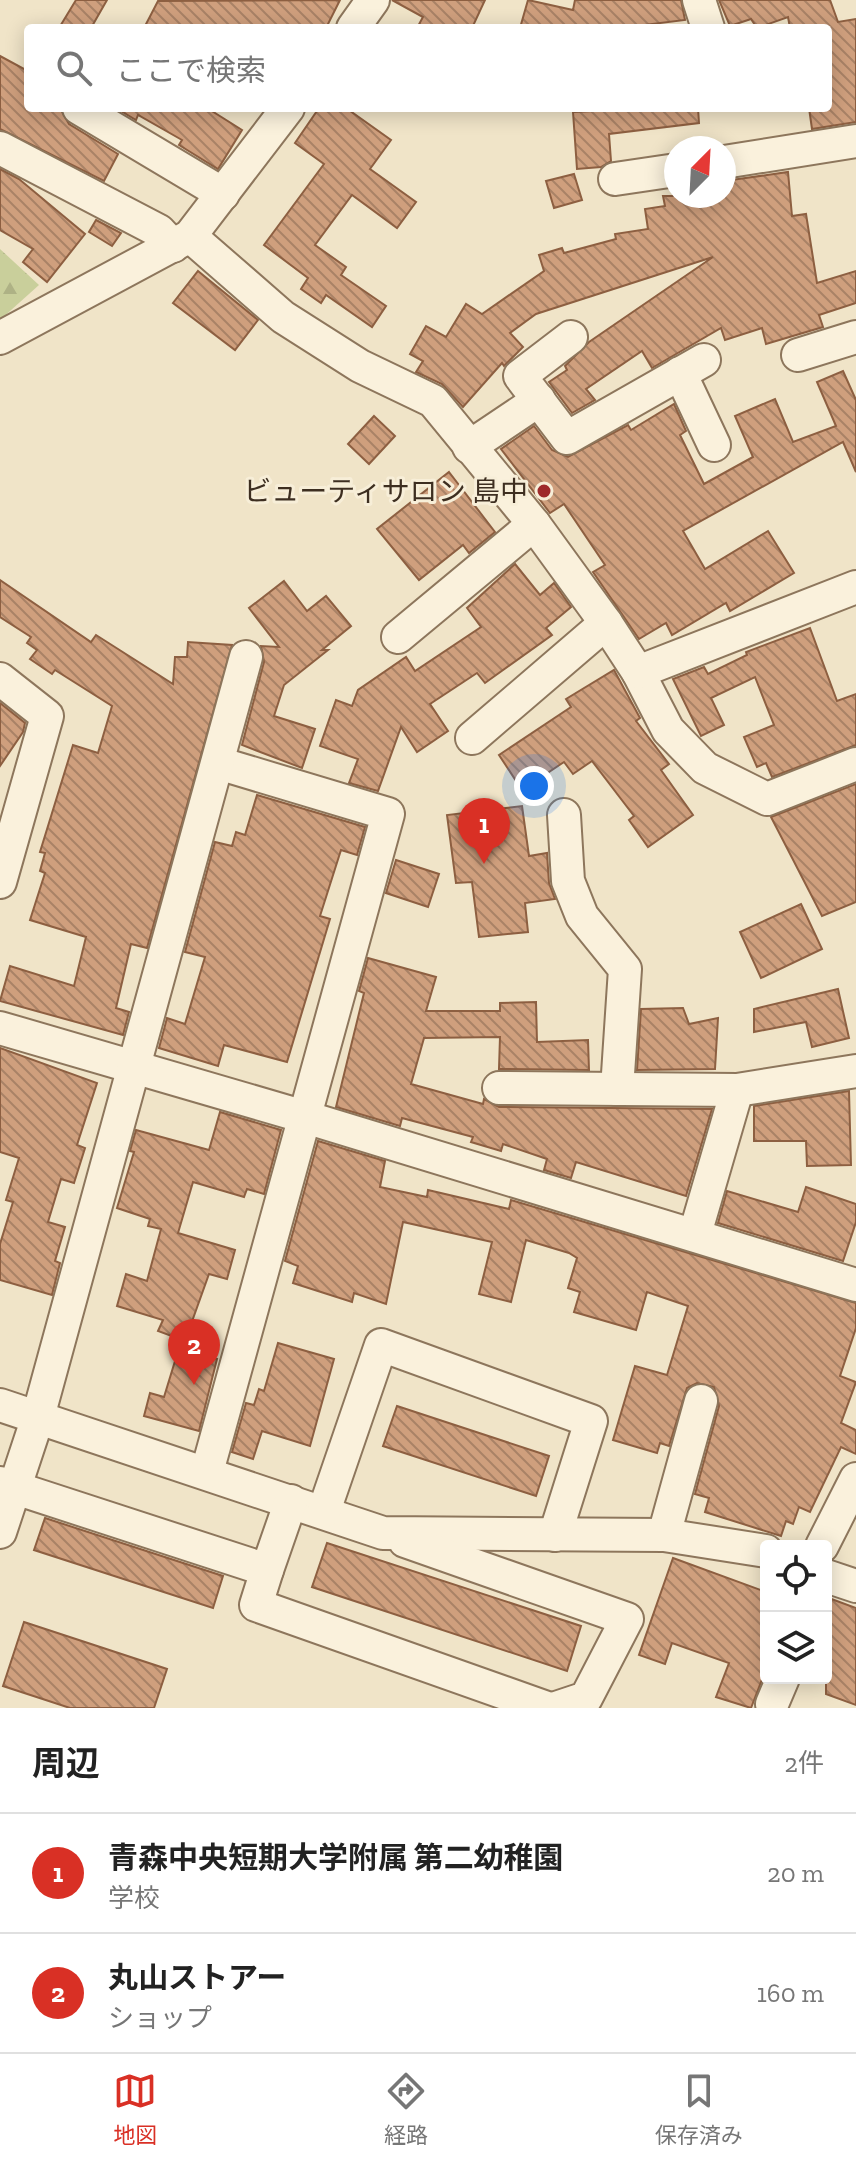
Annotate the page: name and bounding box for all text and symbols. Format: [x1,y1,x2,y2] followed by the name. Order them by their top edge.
[24,24,832,112] search box
[52,46,96,90] icon: search
[116,53,266,89] text: ここで検索
[664,136,736,208] north arrow
[243,475,528,508] place label: ビューティサロン 島中
[535,482,553,500] marker: ビューティサロン 島中
[514,766,554,806] your location
[458,798,510,864] pin: 1
[168,1319,220,1385] pin: 2
[760,1540,832,1684] map controls
[760,1540,832,1612] button: locate
[760,1612,832,1684] button: layers
[32,1743,100,1784] text: 周辺
[785,1747,824,1779] text: 2件
[108,1840,564,1876] text: 青森中央短期大学附属 第二幼稚園
[53,1857,63,1889] text: 1
[767,1857,824,1889] text: 20 m
[108,1882,160,1914] text: 学校
[108,1960,286,1996] text: 丸山ストアー
[51,1977,65,2009] text: 2
[757,1977,824,2009] text: 160 m
[108,2002,212,2034] text: ショップ
[113,2069,157,2149] tab: 地図
[384,2069,428,2149] tab: 経路
[655,2069,743,2149] tab: 保存済み

